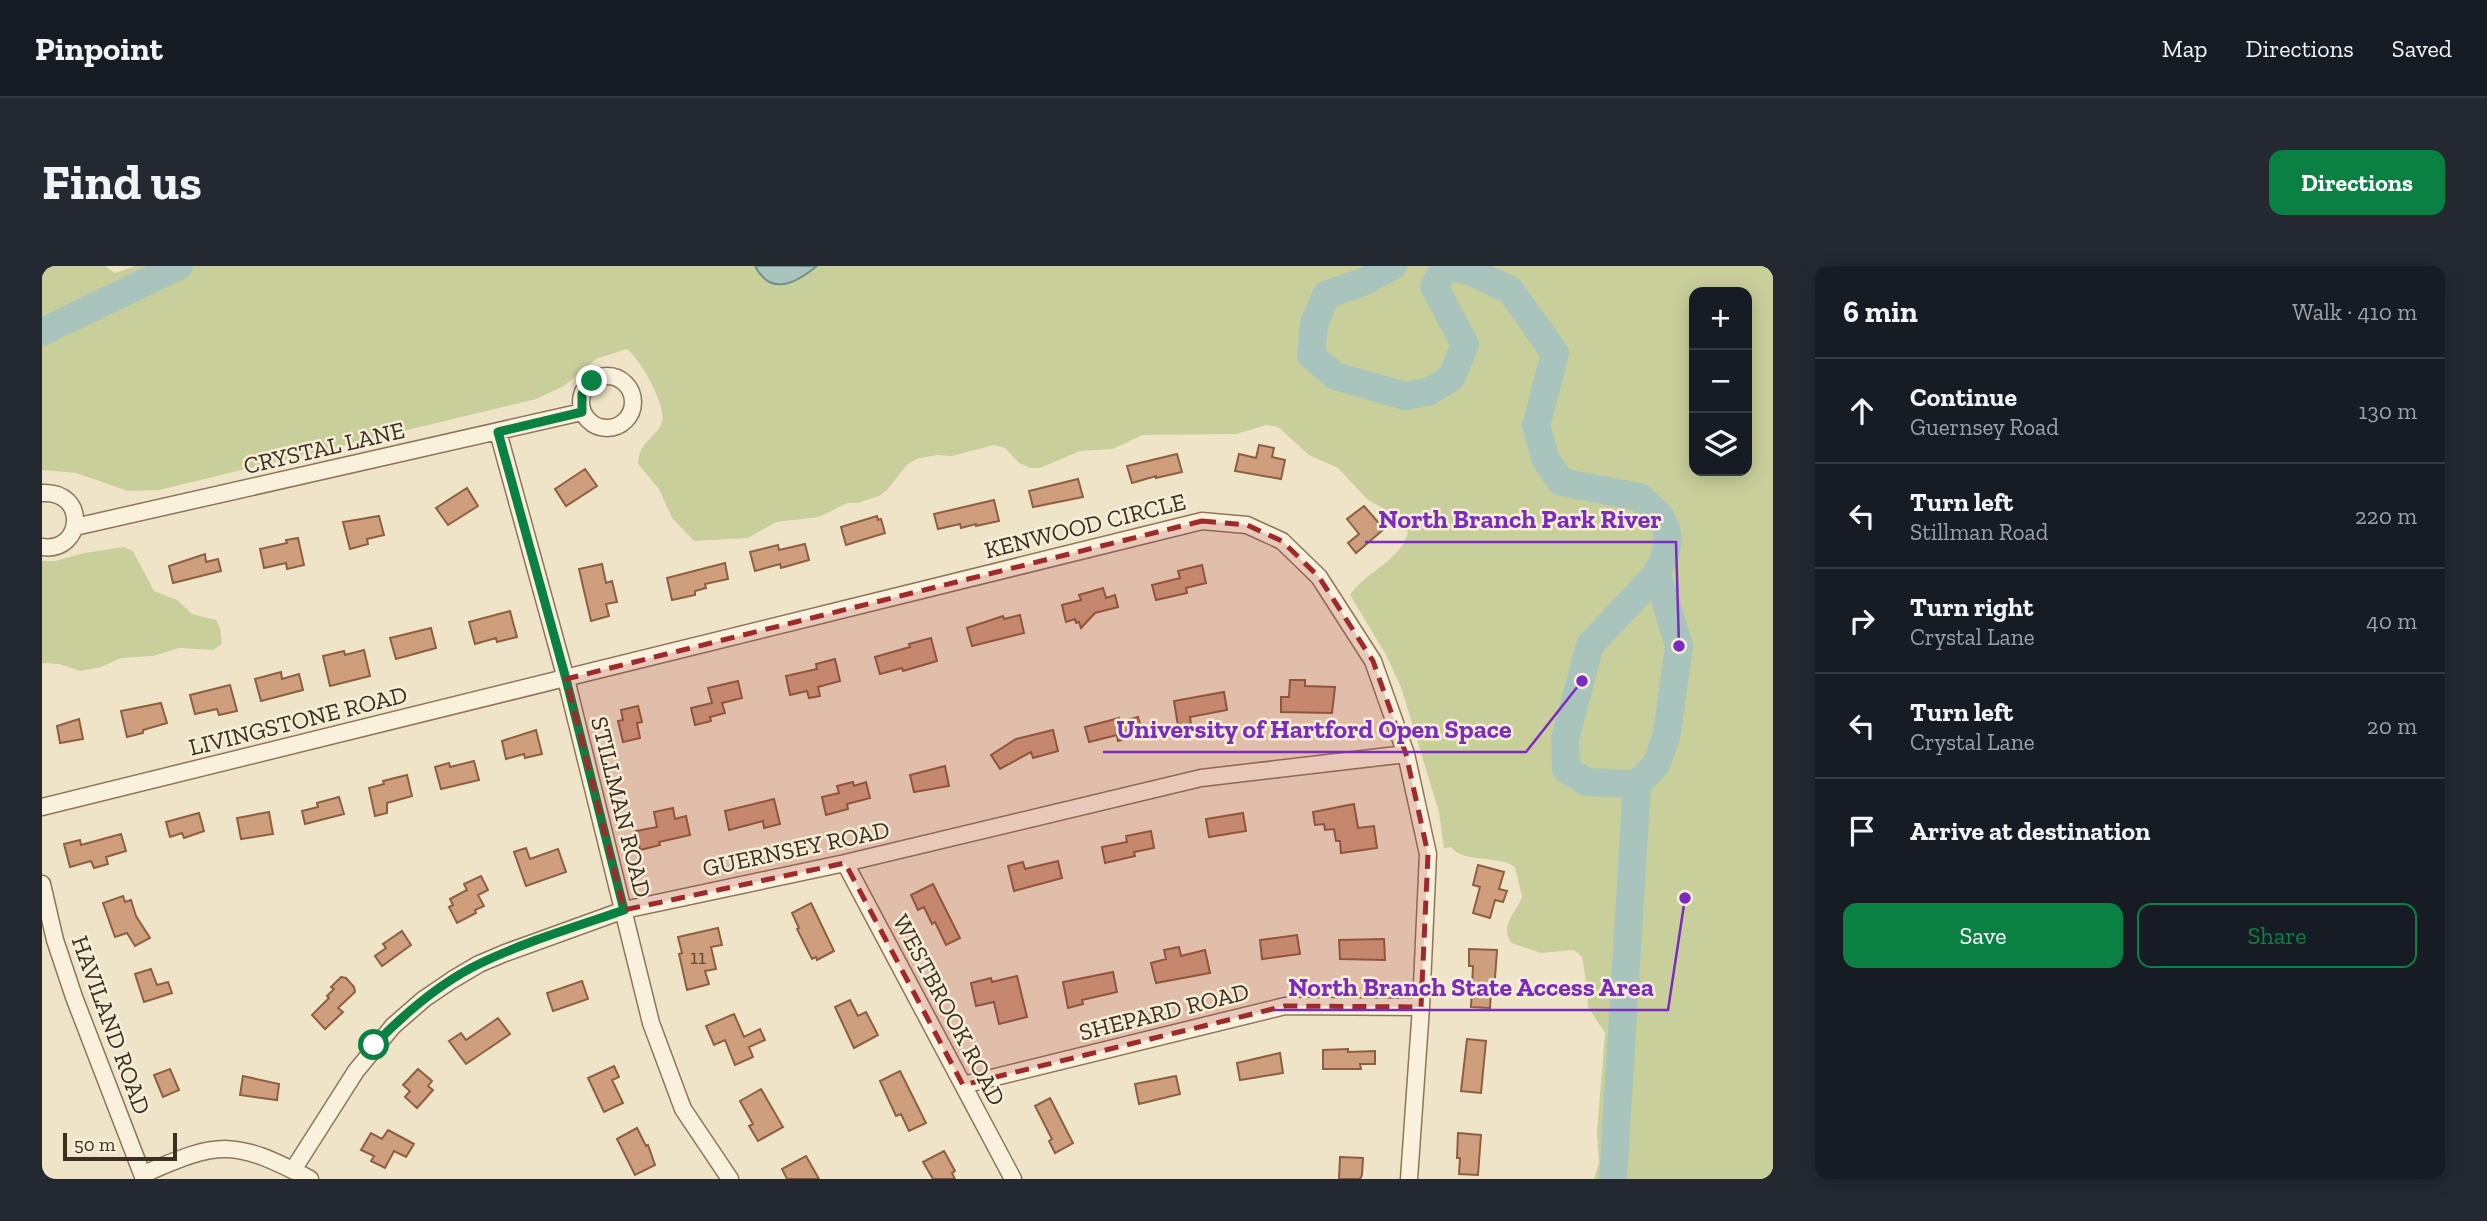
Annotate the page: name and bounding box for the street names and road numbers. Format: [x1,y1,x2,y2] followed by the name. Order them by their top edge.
[240,415,407,480] street label: CRYSTAL LANE
[981,486,1189,565] street label: KENWOOD CIRCLE
[186,679,410,762] street label: LIVINGSTONE ROAD
[585,713,658,900] street label: STILLMAN ROAD
[700,815,892,883] street label: GUERNSEY ROAD
[887,909,1012,1110] street label: WESTBROOK ROAD
[66,932,157,1118] street label: HAVILAND ROAD
[1076,976,1252,1047] street label: SHEPARD ROAD

